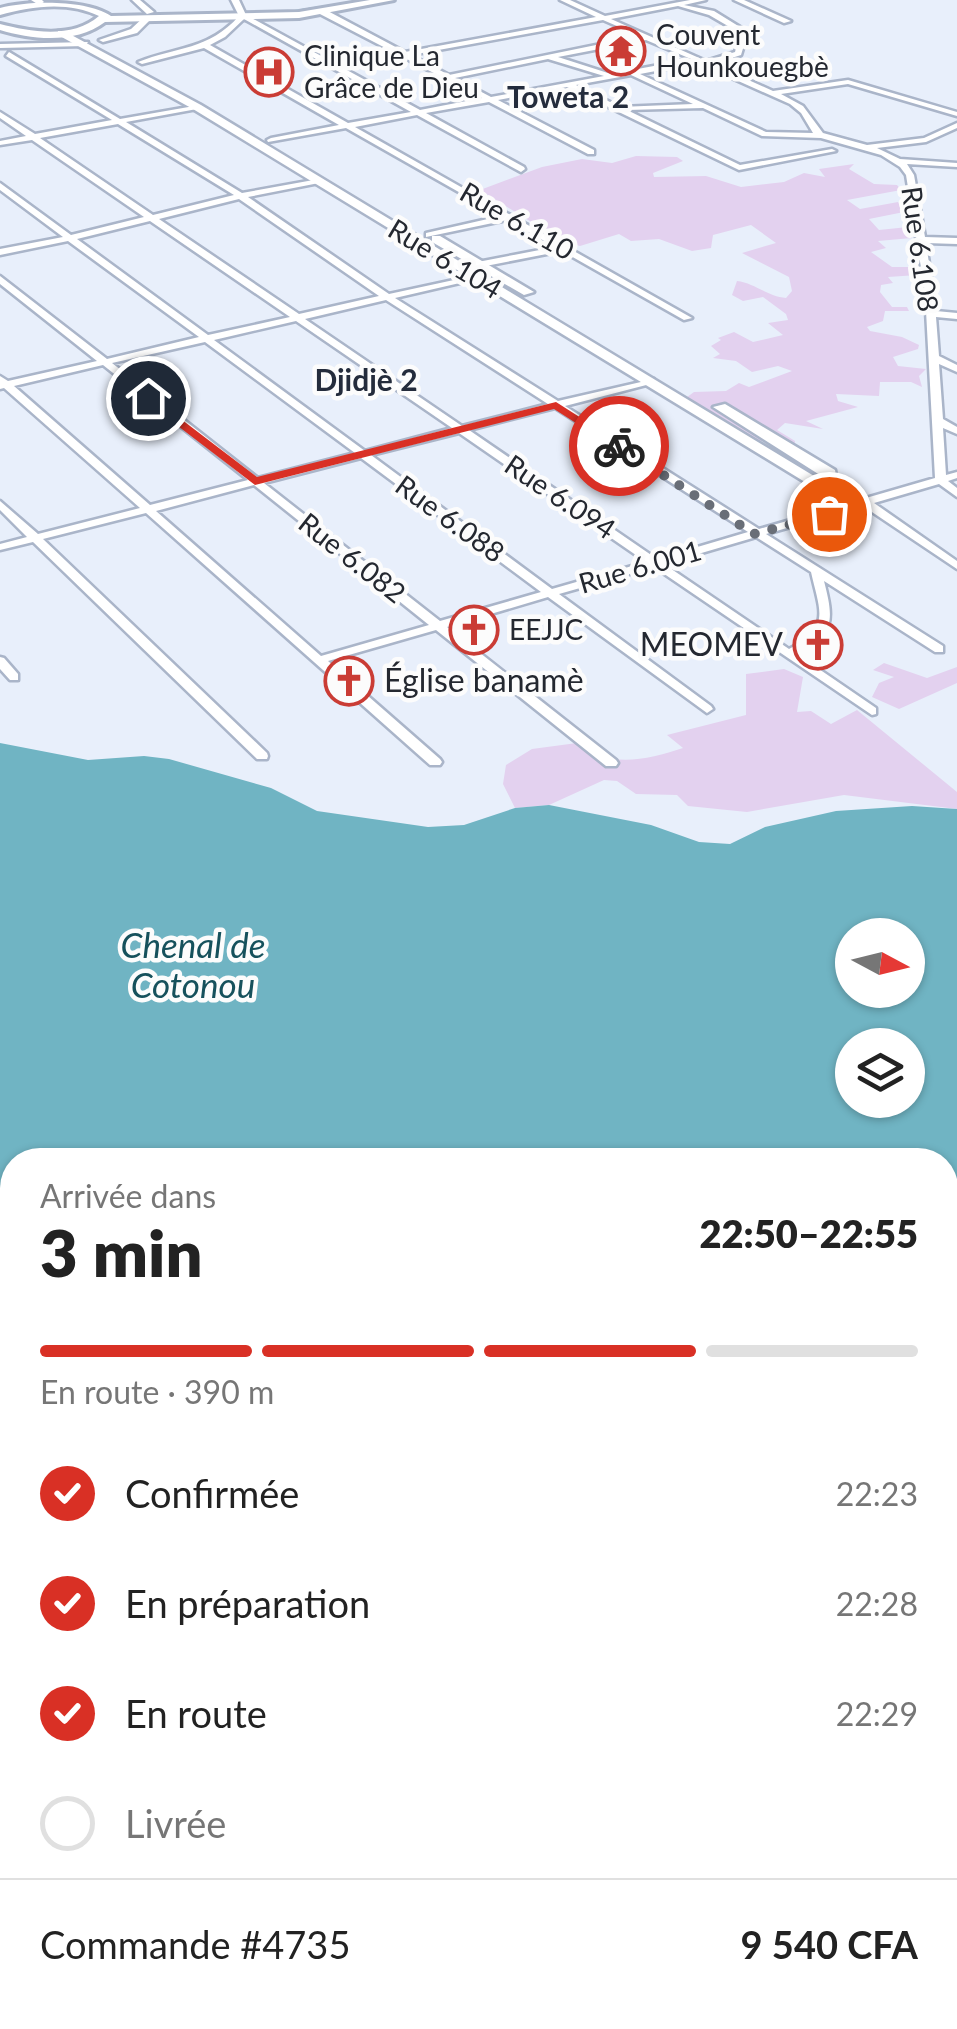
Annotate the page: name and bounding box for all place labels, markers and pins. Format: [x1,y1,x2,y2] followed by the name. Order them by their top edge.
[656,17,829,83] place label: Couvent Hounkouegbè
[595,25,647,77] temple icon: Couvent Hounkouegbè
[304,38,479,104] place label: Clinique La Grâce de Dieu
[243,46,295,98] hospital icon: Clinique La Grâce de Dieu
[106,356,191,441] pin
[787,472,872,557] pin
[448,604,500,656] church icon: EEJJC
[509,612,584,646] place label: EEJJC
[792,619,844,671] church icon: MEOMEV
[640,624,783,663] place label: MEOMEV
[323,655,375,707] church icon: Église banamè
[384,660,584,699] place label: Église banamè

